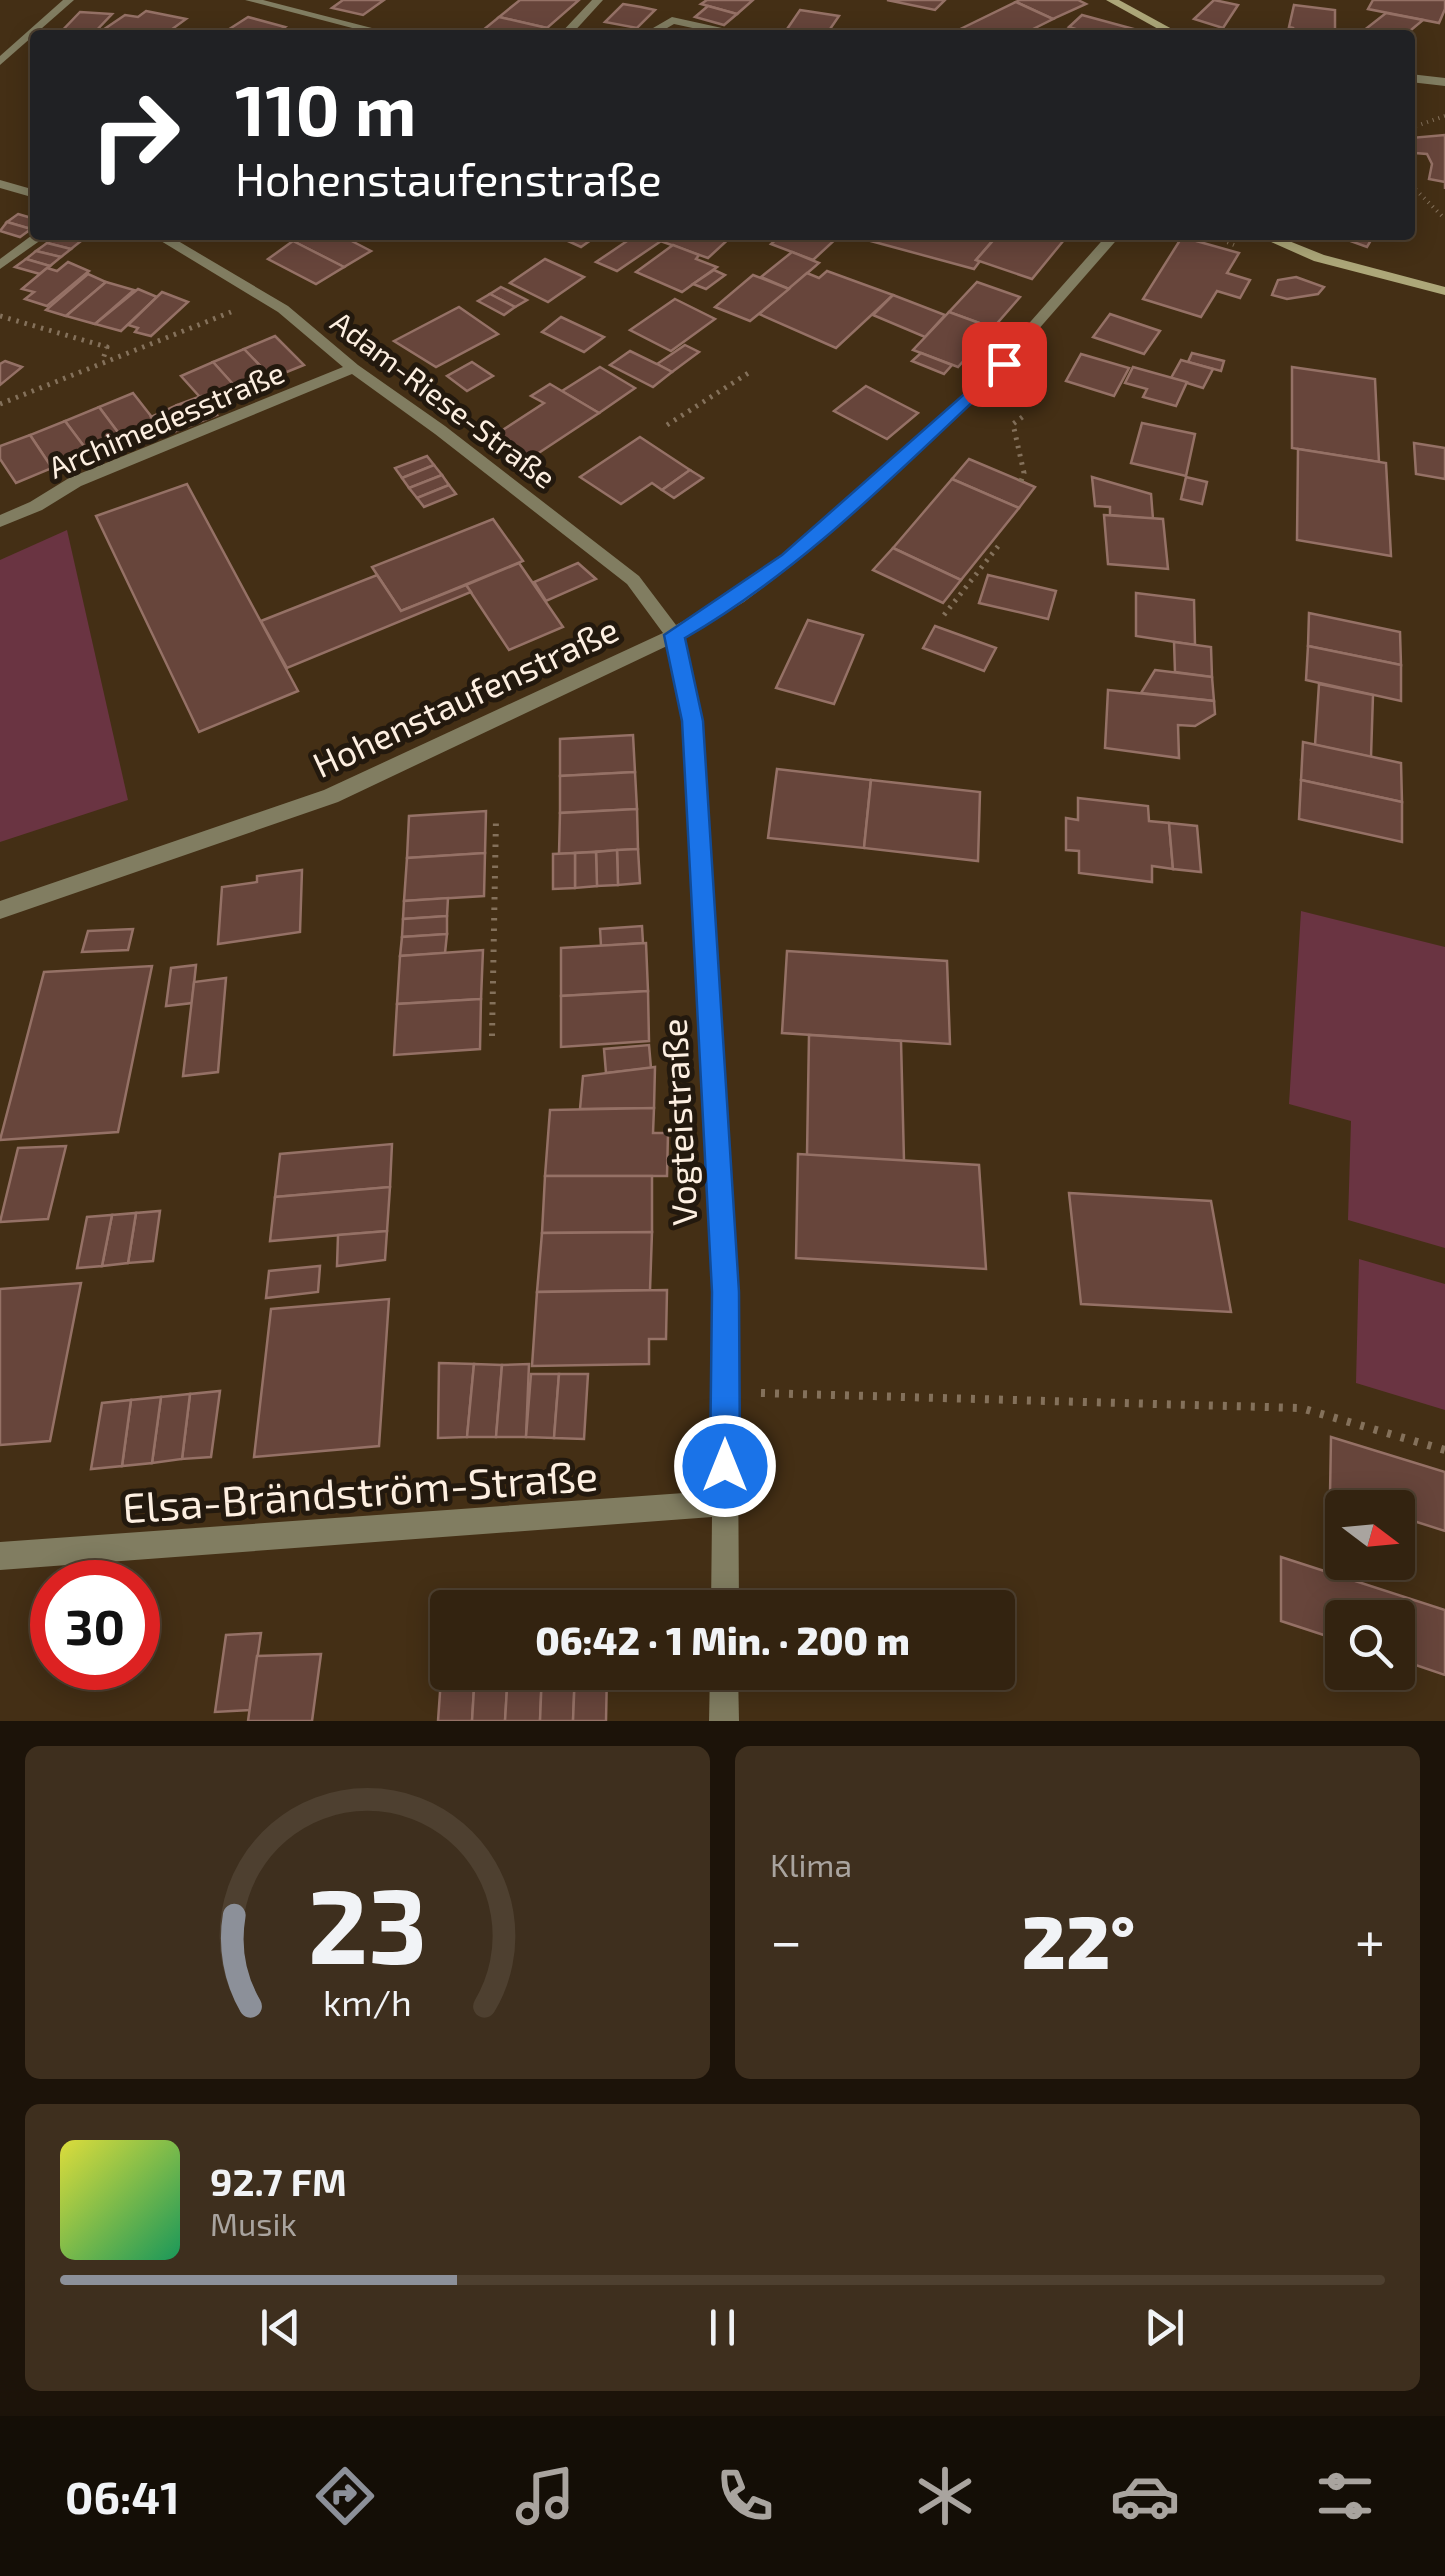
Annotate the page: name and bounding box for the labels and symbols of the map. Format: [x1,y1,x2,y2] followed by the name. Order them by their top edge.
[325,303,563,495] street label: Adam-Riese-Straße
[962,322,1047,407] pin
[43,353,289,485] street label: Archimedesstraße
[306,607,624,785] street label: Hohenstaufenstraße
[652,1018,704,1226] street label: Vogteistraße
[673,1414,777,1518] position arrow
[121,1448,599,1532] street label: Elsa-Brändström-Straße
[1325,1490,1415,1580] north arrow
[30,1560,160,1690] speed limit sign: 30

